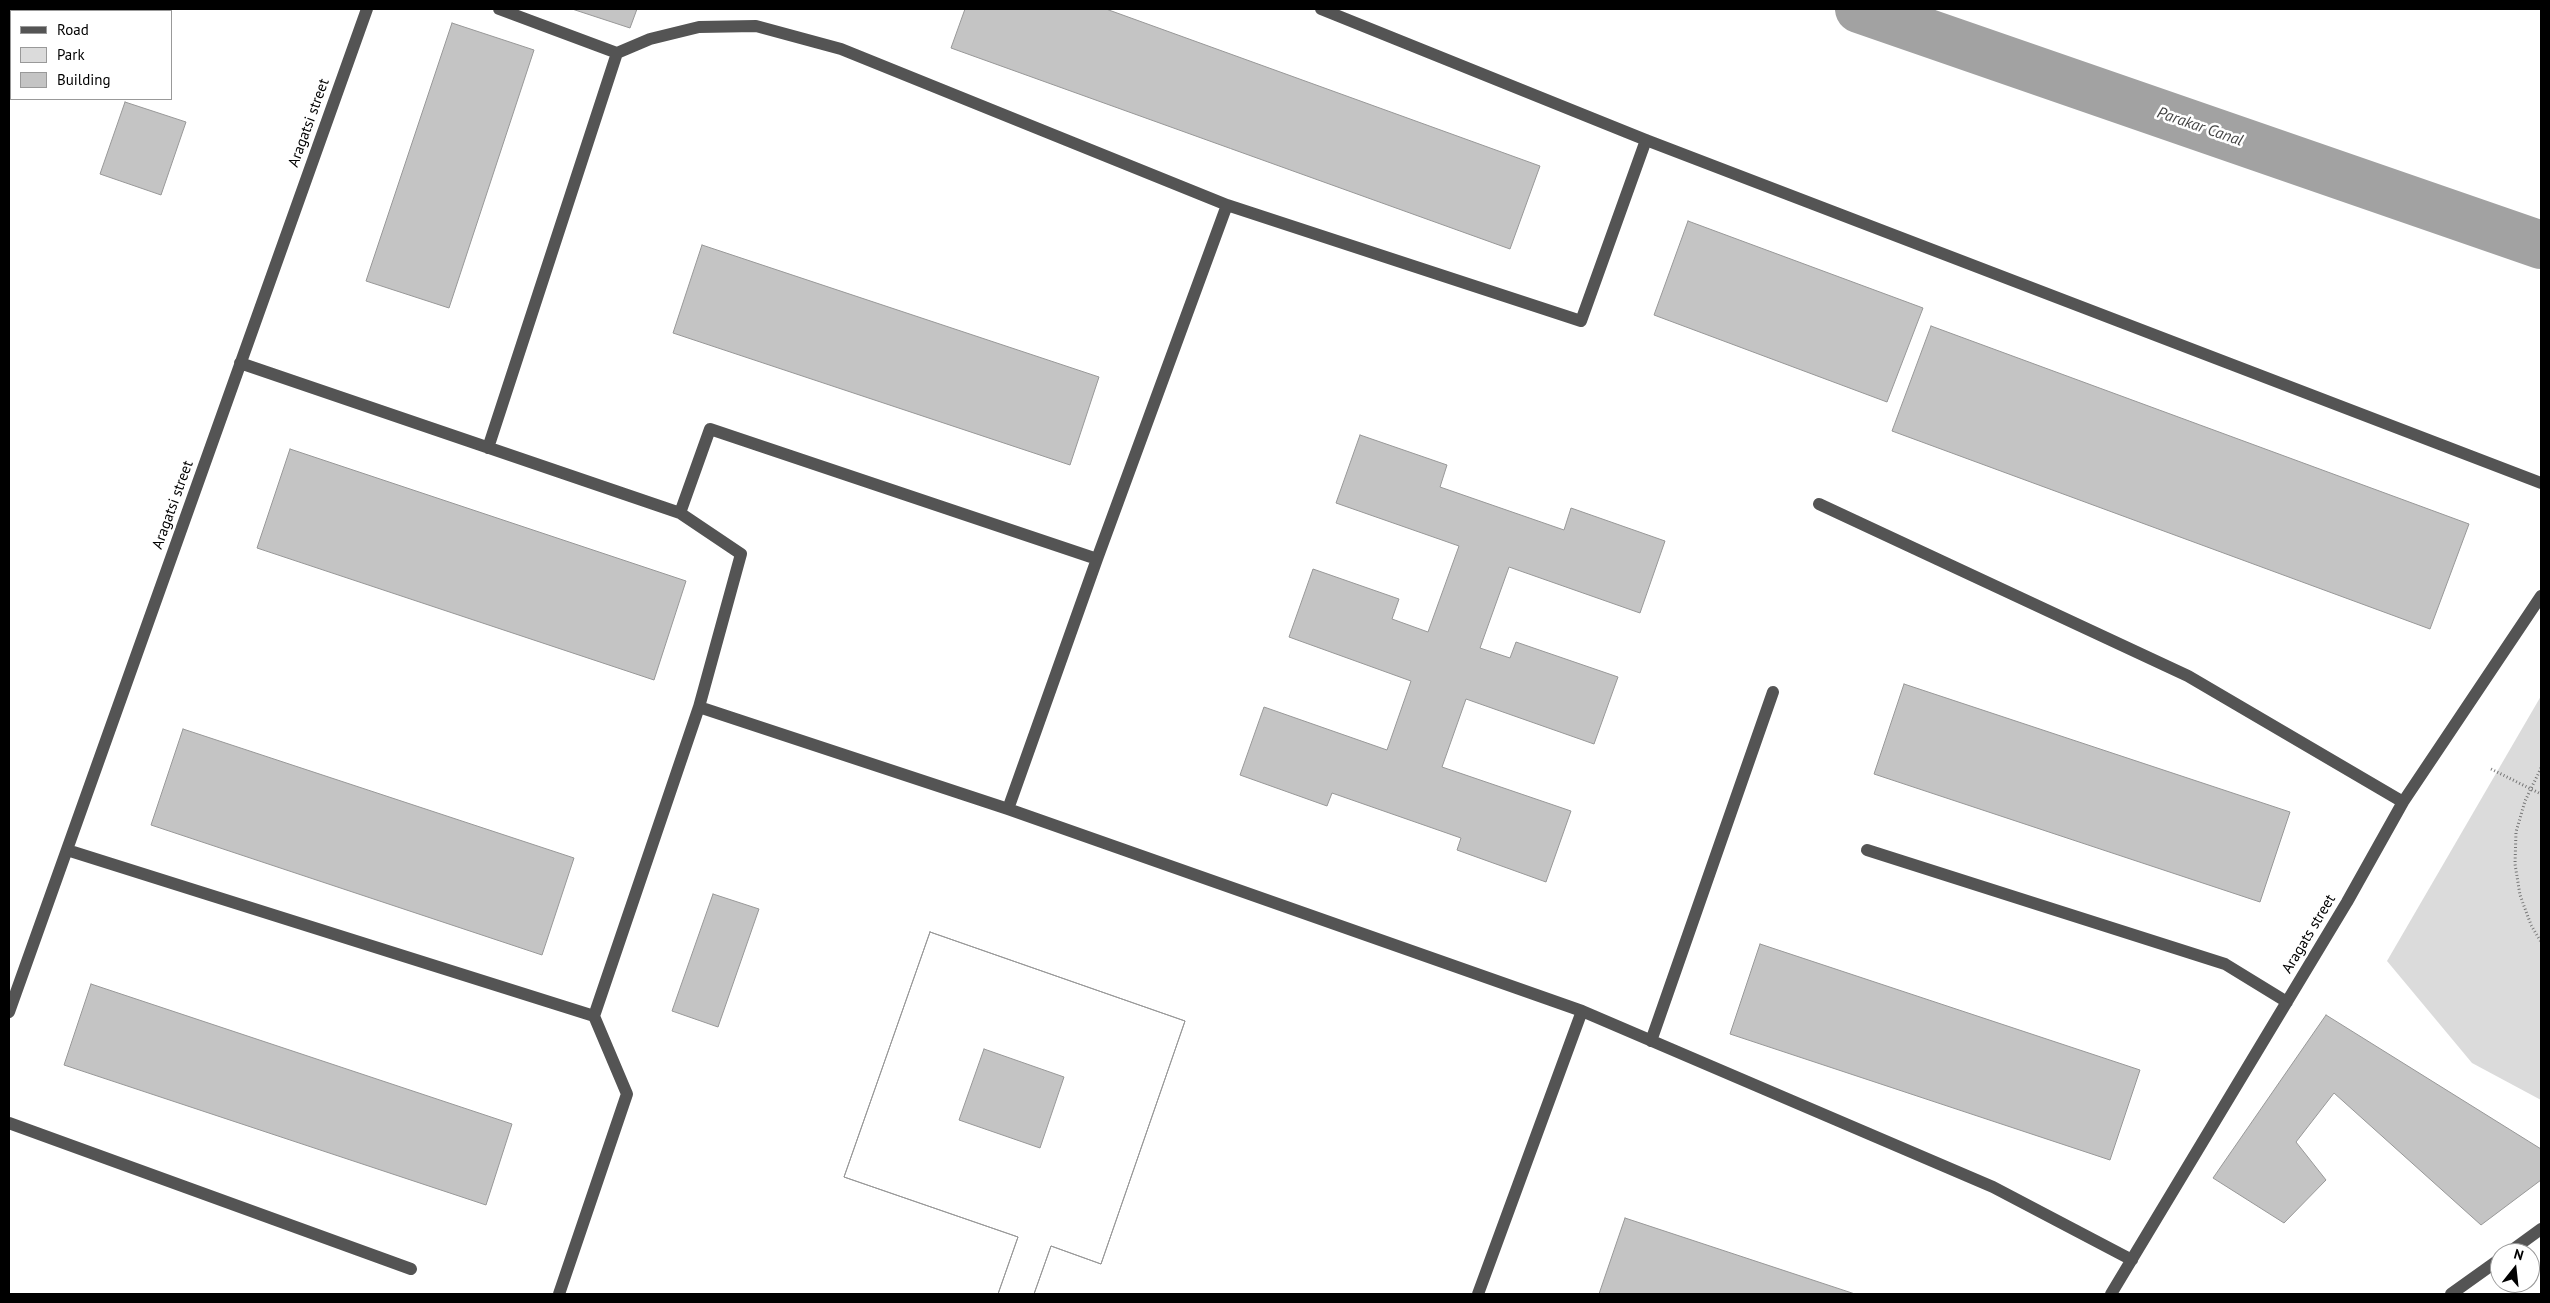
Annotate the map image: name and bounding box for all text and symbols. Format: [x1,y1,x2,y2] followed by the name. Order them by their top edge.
[10,10,172,100] legend
[57,20,89,39] text: Road
[57,45,85,64] text: Park
[57,70,111,89] text: Building
[285,76,333,170] street label: Aragatsi street
[2154,103,2246,151] water label: Parakar Canal
[149,458,197,552] street label: Aragatsi street
[2278,891,2340,977] street label: Aragats street
[2490,1243,2540,1293] north arrow
[2512,1245,2526,1264] text: N

